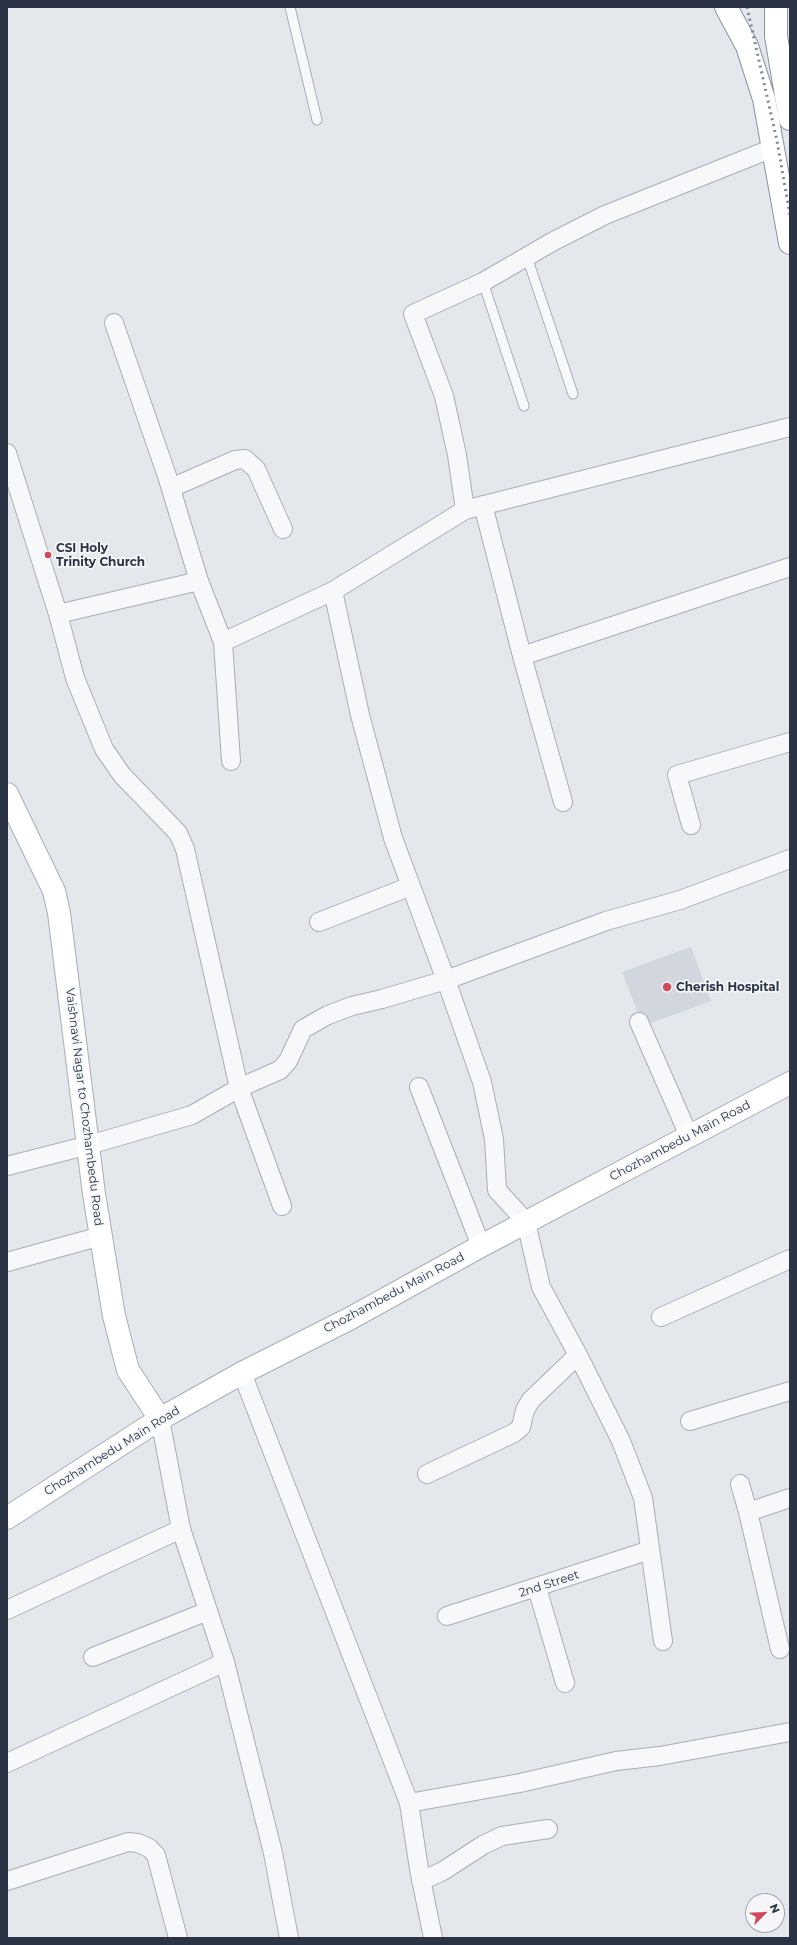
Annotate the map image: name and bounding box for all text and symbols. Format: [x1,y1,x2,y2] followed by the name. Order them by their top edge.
[56,541,145,569] place label: CSI Holy Trinity Church
[43,550,53,560] marker: CSI Holy Trinity Church
[676,980,779,994] place label: Cherish Hospital
[661,981,673,993] marker: Cherish Hospital
[62,987,106,1227] street label: Vaishnavi Nagar to Chozhambedu Road
[607,1098,753,1184] street label: Chozhambedu Main Road
[321,1250,467,1336] street label: Chozhambedu Main Road
[42,1403,182,1499] street label: Chozhambedu Main Road
[517,1567,581,1601] street label: 2nd Street
[745,1893,785,1933] north arrow
[767,1902,783,1915] text: N

